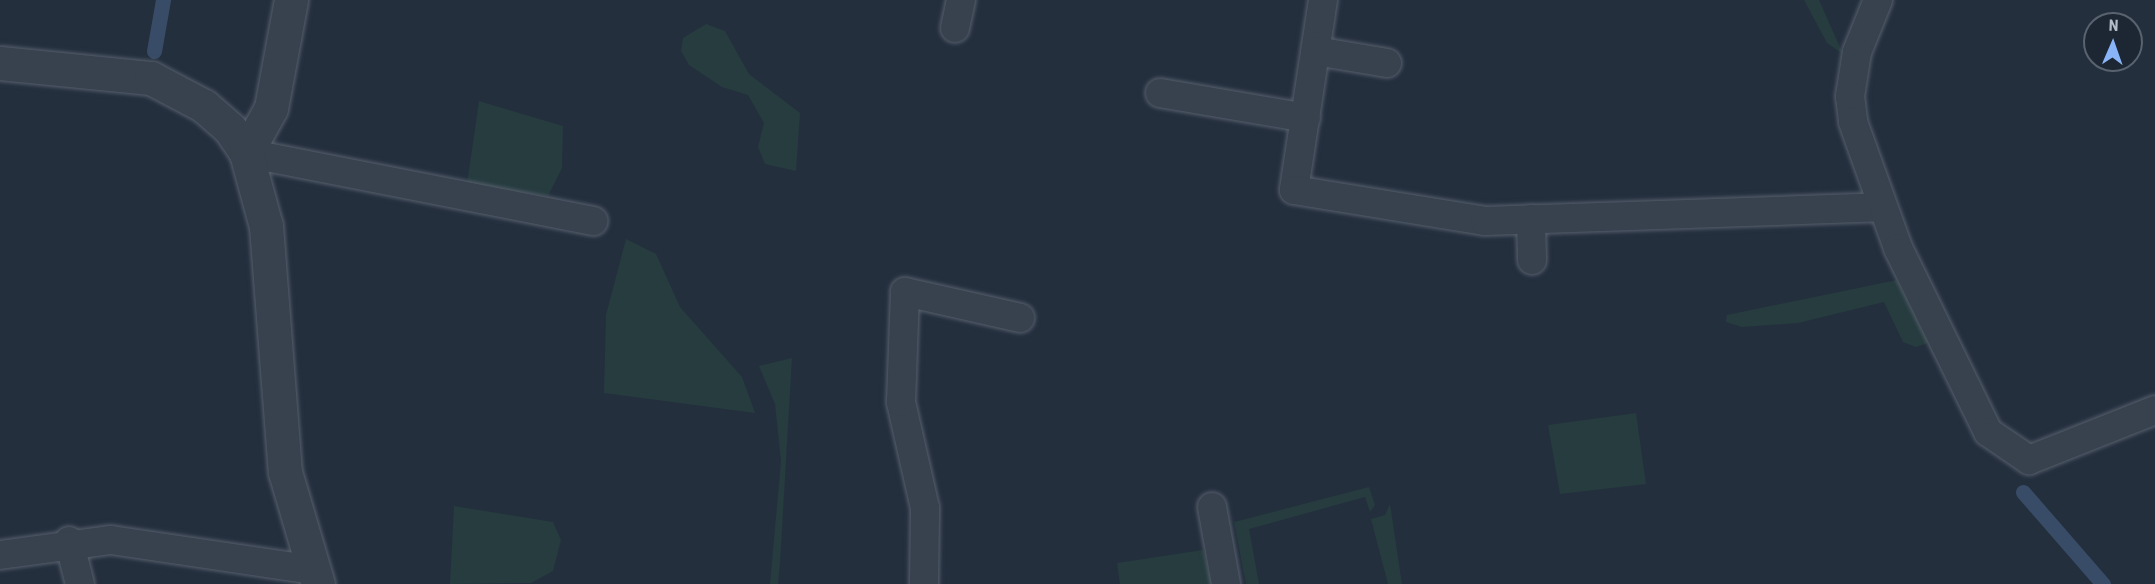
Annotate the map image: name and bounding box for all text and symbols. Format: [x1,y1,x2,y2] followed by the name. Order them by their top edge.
[2083,12,2143,72] north arrow
[2108,16,2119,35] text: N

